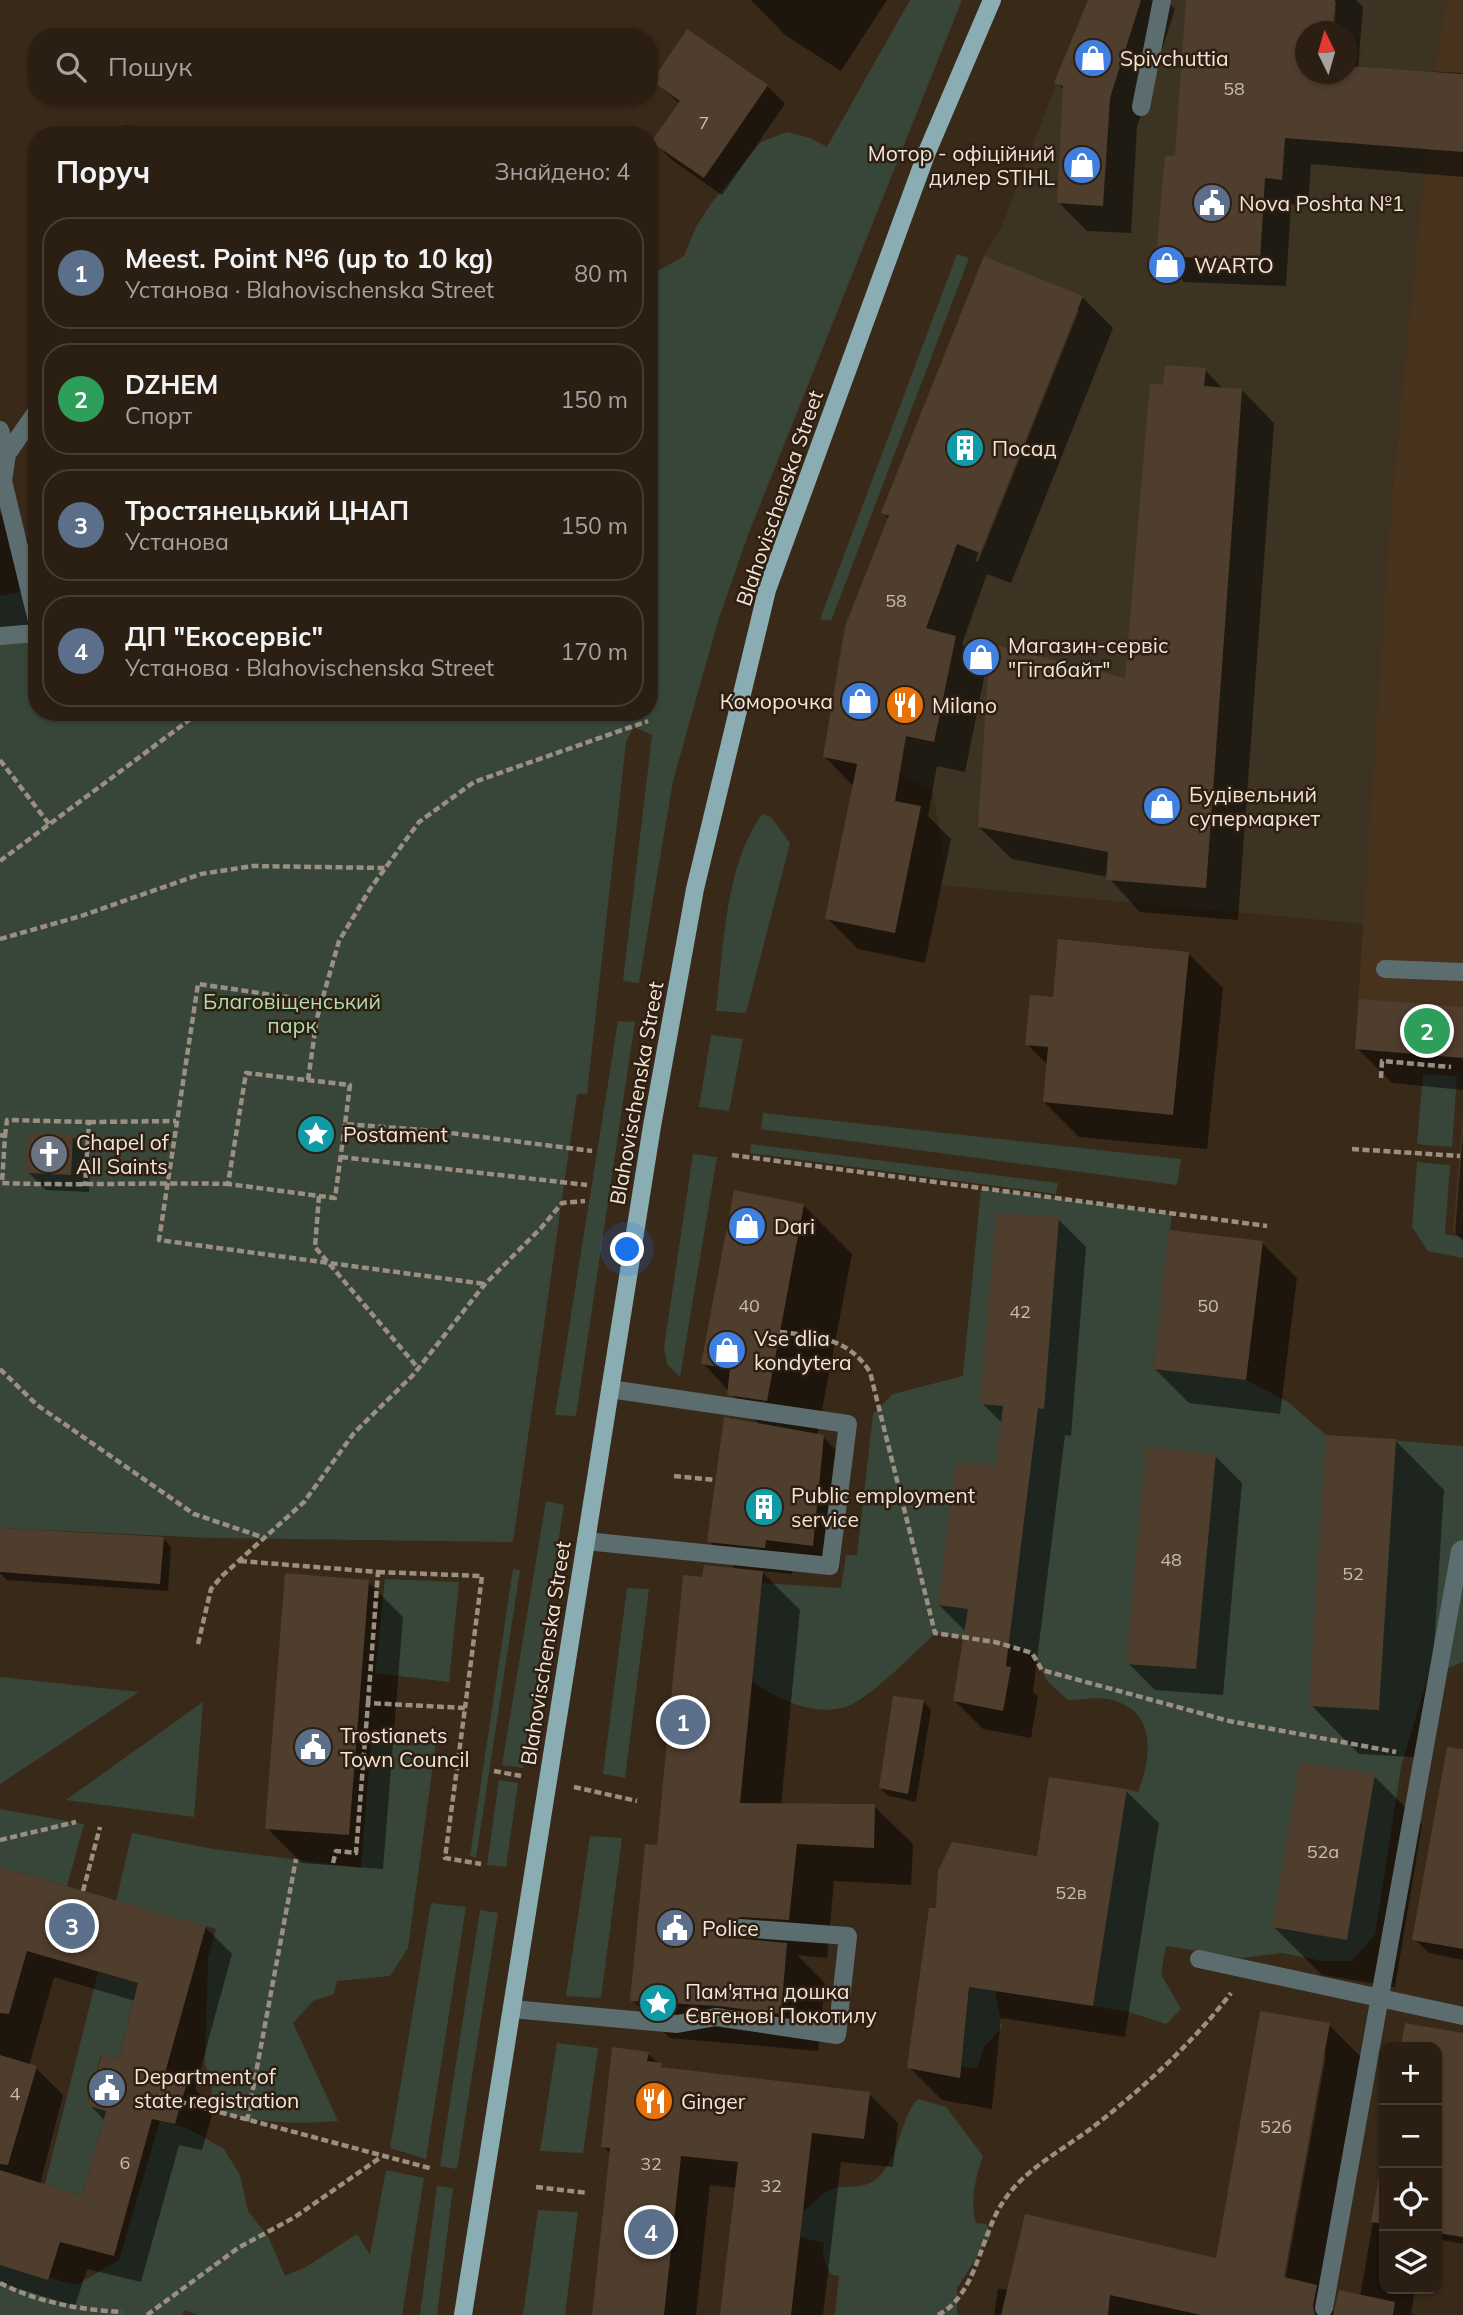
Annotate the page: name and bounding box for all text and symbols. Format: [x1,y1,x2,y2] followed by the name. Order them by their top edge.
[1295,21,1358,84] north arrow
[28,28,658,105] search box
[1072,37,1114,79] shop icon: Spivchuttia
[1120,45,1229,71] place label: Spivchuttia
[52,48,90,86] icon: search
[108,50,192,83] text: Пошук
[1223,77,1245,100] house number: 58
[699,111,709,134] house number: 7
[868,140,1056,190] place label: Мотор - офіційний дилер STIHL
[1061,144,1103,186] shop icon: Мотор - офіційний дилер STIHL
[56,153,150,191] text: Поруч
[495,157,630,186] text: Знайдено: 4
[1191,182,1233,224] public building icon: Nova Poshta №1
[1239,190,1404,216] place label: Nova Poshta №1
[125,242,494,275] text: Meest. Point №6 (up to 10 kg)
[1146,244,1188,286] shop icon: WARTO
[1194,252,1274,278] place label: WARTO
[74,259,88,288] text: 1
[574,259,628,288] text: 80 m
[125,275,494,304] text: Установа · Blahovischenska Street
[125,368,218,401] text: DZHEM
[74,385,88,414] text: 2
[560,385,628,414] text: 150 m
[730,387,828,609] street label: Blahovischenska Street
[125,401,192,430] text: Спорт
[944,427,986,469] building icon: Посад
[992,435,1057,461] place label: Посад
[125,494,409,527] text: Тростянецький ЦНАП
[74,511,88,540] text: 3
[560,511,628,540] text: 150 m
[125,527,229,556] text: Установа
[885,589,907,612] house number: 58
[125,620,323,653] text: ДП "Екосервіс"
[1008,632,1169,682] place label: Магазин-сервіс "Гігабайт"
[960,636,1002,678] shop icon: Магазин-сервіс "Гігабайт"
[74,637,88,666] text: 4
[560,637,628,666] text: 170 m
[125,653,494,682] text: Установа · Blahovischenska Street
[839,680,881,722] shop icon: Коморочка
[884,684,926,726] restaurant icon: Milano
[720,688,833,714] place label: Коморочка
[932,692,997,718] place label: Milano
[1189,781,1321,831] place label: Будівельний супермаркет
[1141,785,1183,827] shop icon: Будівельний супермаркет
[604,979,668,1207] street label: Blahovischenska Street
[203,988,381,1038] park label: Благовіщенський парк
[1404,1005,1450,1057] pin: 2
[295,1113,337,1155] place icon: Postament
[343,1121,448,1147] place label: Postament
[76,1129,170,1179] place label: Chapel of All Saints
[28,1133,70,1175] church icon: Chapel of All Saints
[726,1205,768,1247] shop icon: Dari
[774,1213,815,1239] place label: Dari
[610,1232,644,1266] your location
[738,1294,760,1317] house number: 40
[1197,1294,1219,1317] house number: 50
[1009,1300,1031,1323] house number: 42
[754,1325,852,1375] place label: Vse dlia kondytera
[706,1329,748,1371] shop icon: Vse dlia kondytera
[791,1482,975,1532] place label: Public employment service
[743,1486,785,1528] building icon: Public employment service
[514,1539,576,1767] street label: Blahovischenska Street
[1160,1548,1182,1571] house number: 48
[1342,1562,1364,1585] house number: 52
[660,1696,706,1748] pin: 1
[340,1722,469,1772] place label: Trostianets Town Council
[292,1726,334,1768] public building icon: Trostianets Town Council
[1307,1840,1339,1863] house number: 52а
[1055,1881,1087,1904] house number: 52в
[49,1900,95,1952] pin: 3
[654,1907,696,1949] public building icon: Police
[702,1915,759,1941] place label: Police
[685,1978,877,2028] place label: Пам'ятна дошка Євгенові Покотилу
[637,1982,679,2024] place icon: Пам'ятна дошка Євгенові Покотилу
[1379,2042,1442,2294] map controls
[1379,2042,1442,2105] button: +
[134,2063,299,2113] place label: Department of state registration
[86,2067,128,2109] public building icon: Department of state registration
[633,2080,675,2122] restaurant icon: Ginger
[10,2082,21,2105] house number: 4
[681,2088,746,2114] place label: Ginger
[1379,2105,1442,2168] button: −
[1260,2115,1292,2138] house number: 52б
[120,2151,130,2174] house number: 6
[640,2152,662,2175] house number: 32
[1379,2168,1442,2231] button: locate
[760,2174,782,2197] house number: 32
[628,2206,674,2258] pin: 4
[1379,2231,1442,2294] button: layers

